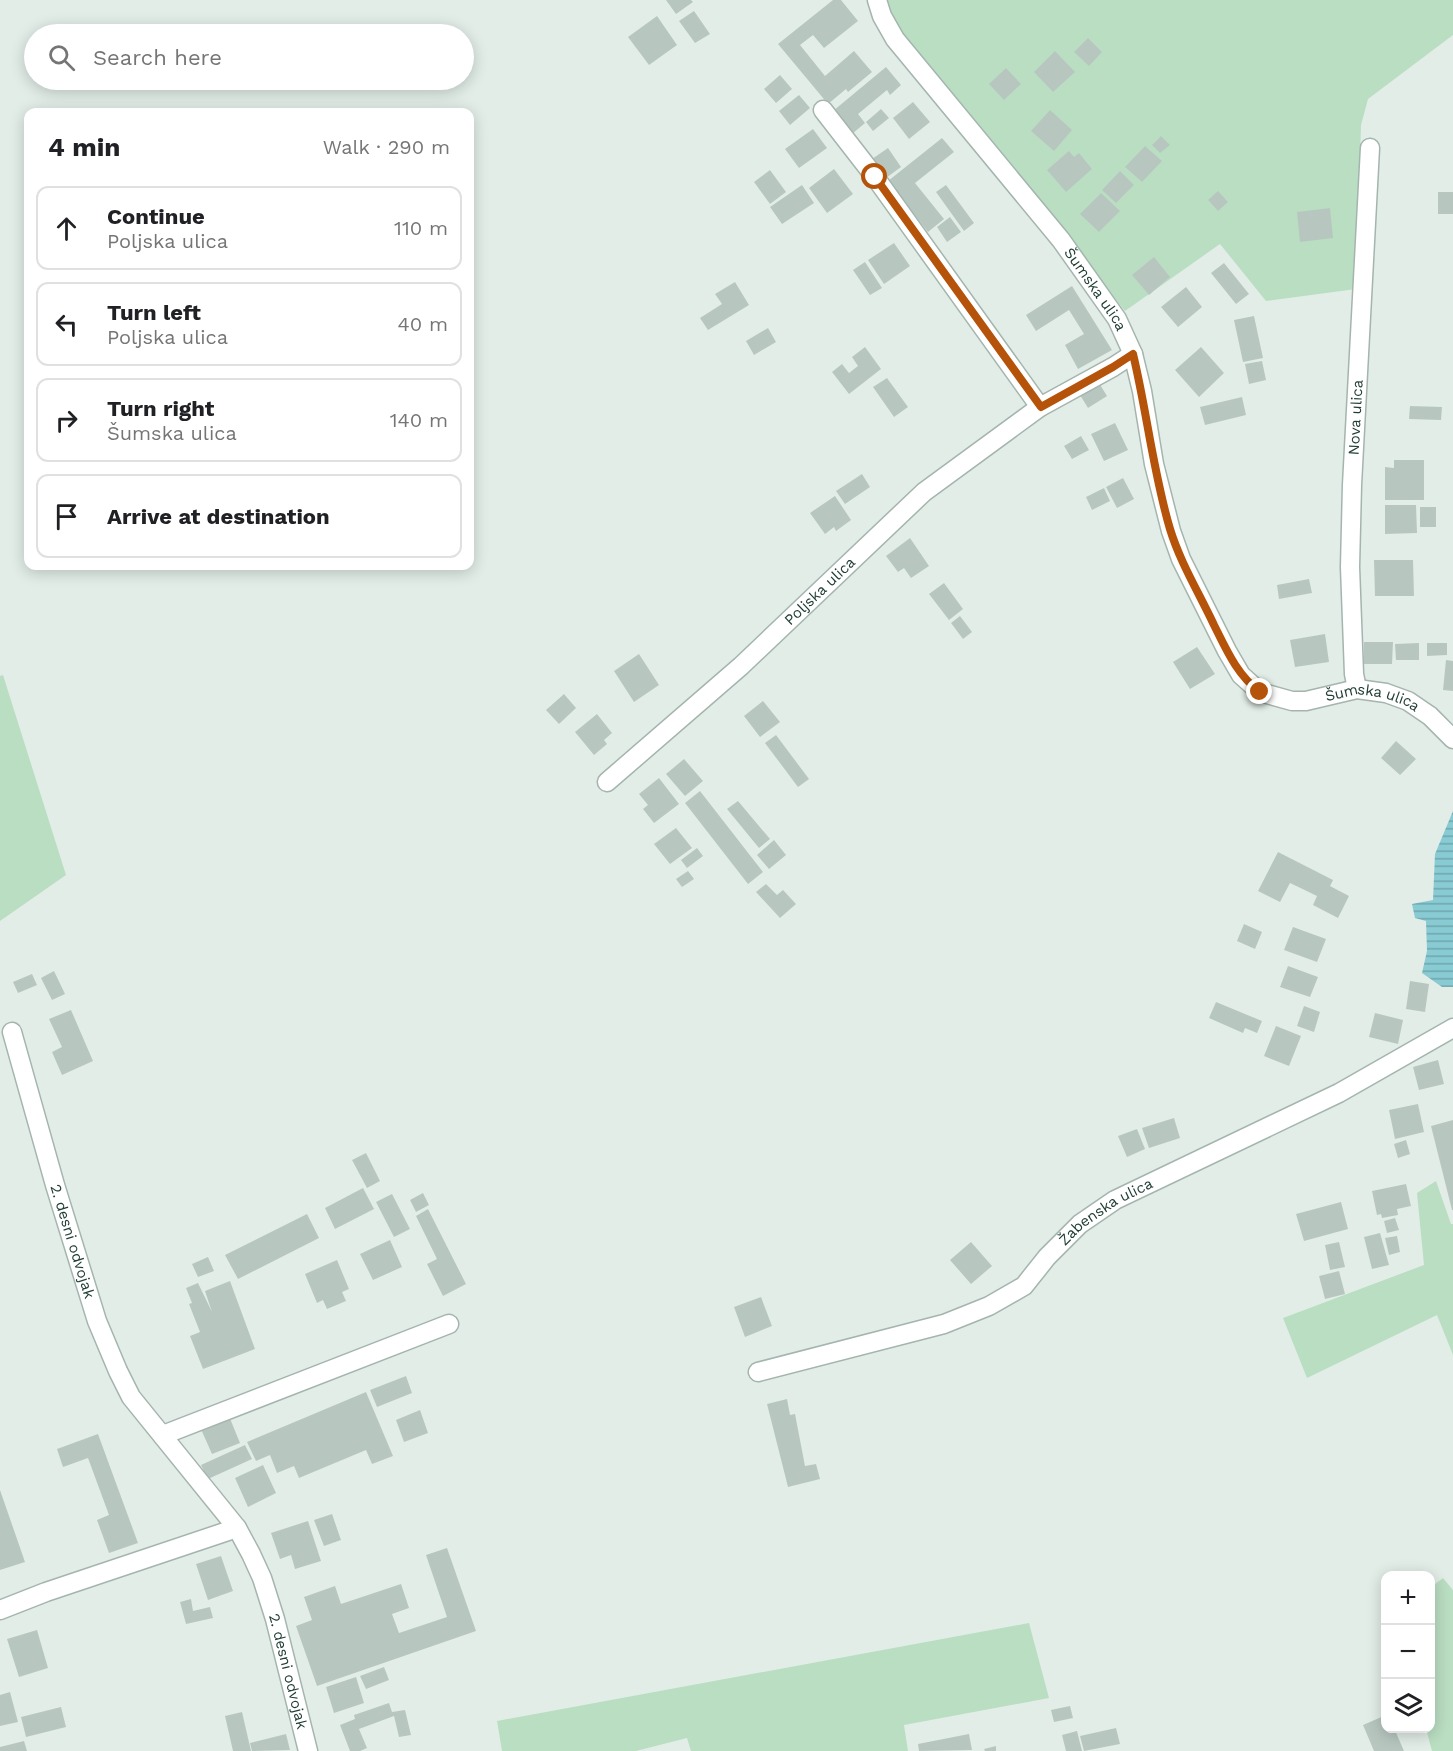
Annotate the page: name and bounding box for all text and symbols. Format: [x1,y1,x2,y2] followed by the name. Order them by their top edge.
[24,24,474,90] search box
[45,41,78,74] icon: search
[93,45,222,70] text: Search here
[48,132,120,162] text: 4 min
[323,135,450,159] text: Walk · 290 m
[861,163,887,189] route start
[107,204,205,229] text: Continue
[50,212,83,245] icon: ahead
[394,216,448,240] text: 110 m
[107,229,228,253] text: Poljska ulica
[1060,244,1130,334] street label: Šumska ulica
[107,300,201,325] text: Turn left
[50,308,83,341] icon: left
[397,312,448,336] text: 40 m
[107,325,228,349] text: Poljska ulica
[1345,379,1367,456] street label: Nova ulica
[107,396,214,421] text: Turn right
[50,404,83,437] icon: right
[390,408,448,432] text: 140 m
[107,421,237,445] text: Šumska ulica
[50,500,83,533] icon: arrive
[107,504,330,529] text: Arrive at destination
[781,553,859,629] street label: Poljska ulica
[1246,678,1272,704] route end
[1323,680,1424,716] street label: Šumska ulica
[1055,1174,1156,1249] street label: Žabenska ulica
[46,1182,99,1301] street label: 2. desni odvojak
[1381,1571,1435,1733] map controls
[1381,1571,1435,1625] button: +
[265,1611,311,1732] street label: 2. desni odvojak
[1381,1625,1435,1679] button: −
[1381,1679,1435,1733] button: layers

